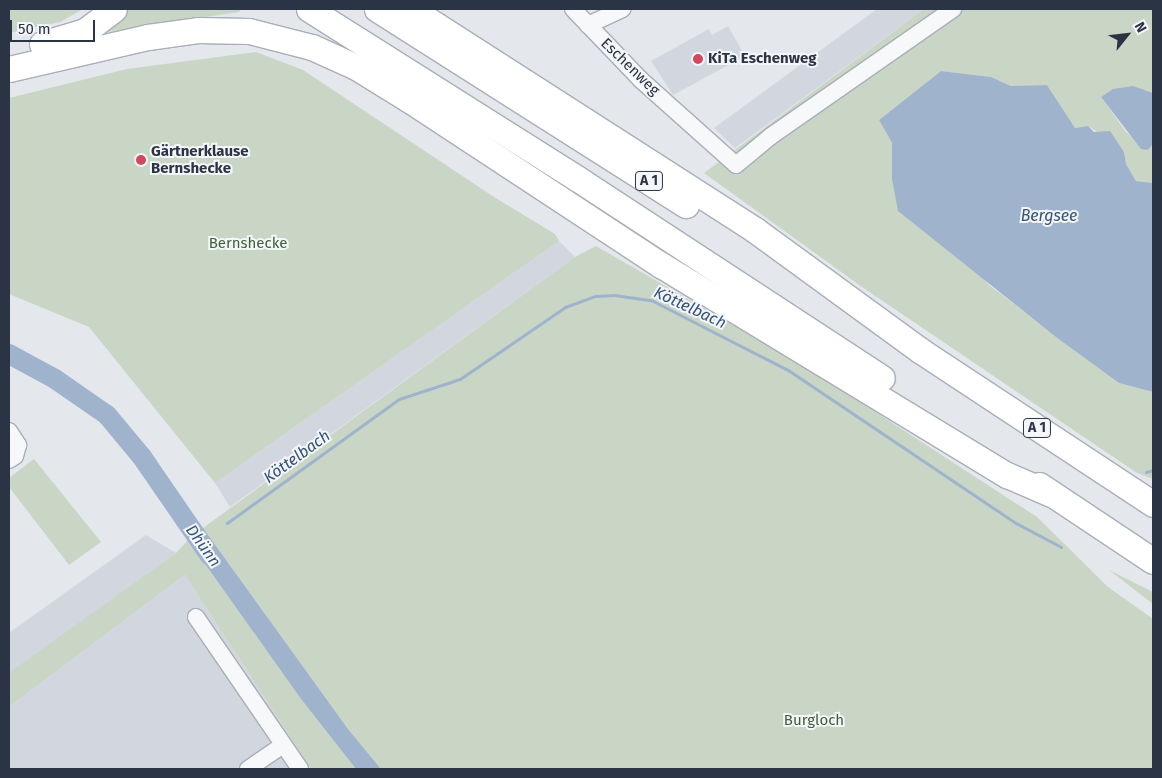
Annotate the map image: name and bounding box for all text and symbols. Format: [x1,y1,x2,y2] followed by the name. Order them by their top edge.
[12,10,98,42] scale bar
[1102,10,1152,60] north arrow
[1131,19,1150,36] text: N
[18,20,51,38] text: 50 m
[597,35,663,99] street label: Eschenweg
[708,50,816,68] place label: KiTa Eschenweg
[692,53,704,65] marker: KiTa Eschenweg
[151,142,249,177] place label: Gärtnerklause Bernshecke
[135,154,147,166] marker: Gärtnerklause Bernshecke
[634,170,664,192] road number: A 1
[1021,206,1077,226] water label: Bergsee
[209,235,287,253] park label: Bernshecke
[651,283,729,333] water label: Köttelbach
[1022,416,1052,439] road number: A 1
[260,426,334,488] water label: Köttelbach
[181,521,225,571] water label: Dhünn
[784,712,844,730] park label: Burgloch

